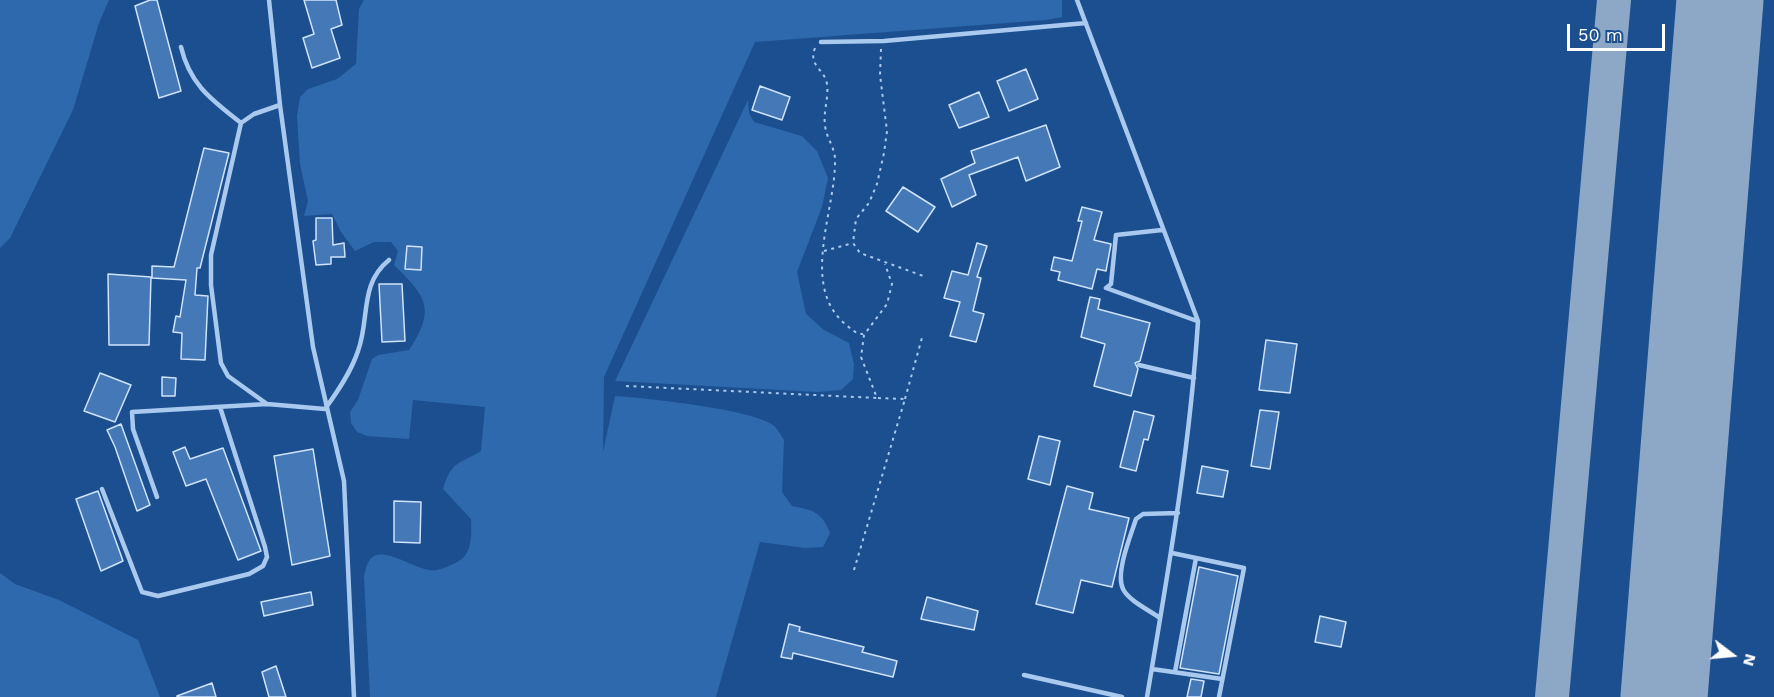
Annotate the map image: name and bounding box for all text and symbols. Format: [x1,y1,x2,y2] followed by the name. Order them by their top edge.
[1570,12,1668,50] scale bar
[1578,24,1623,45] text: 50 m
[1702,625,1762,685] north arrow
[1739,652,1761,668] text: N

